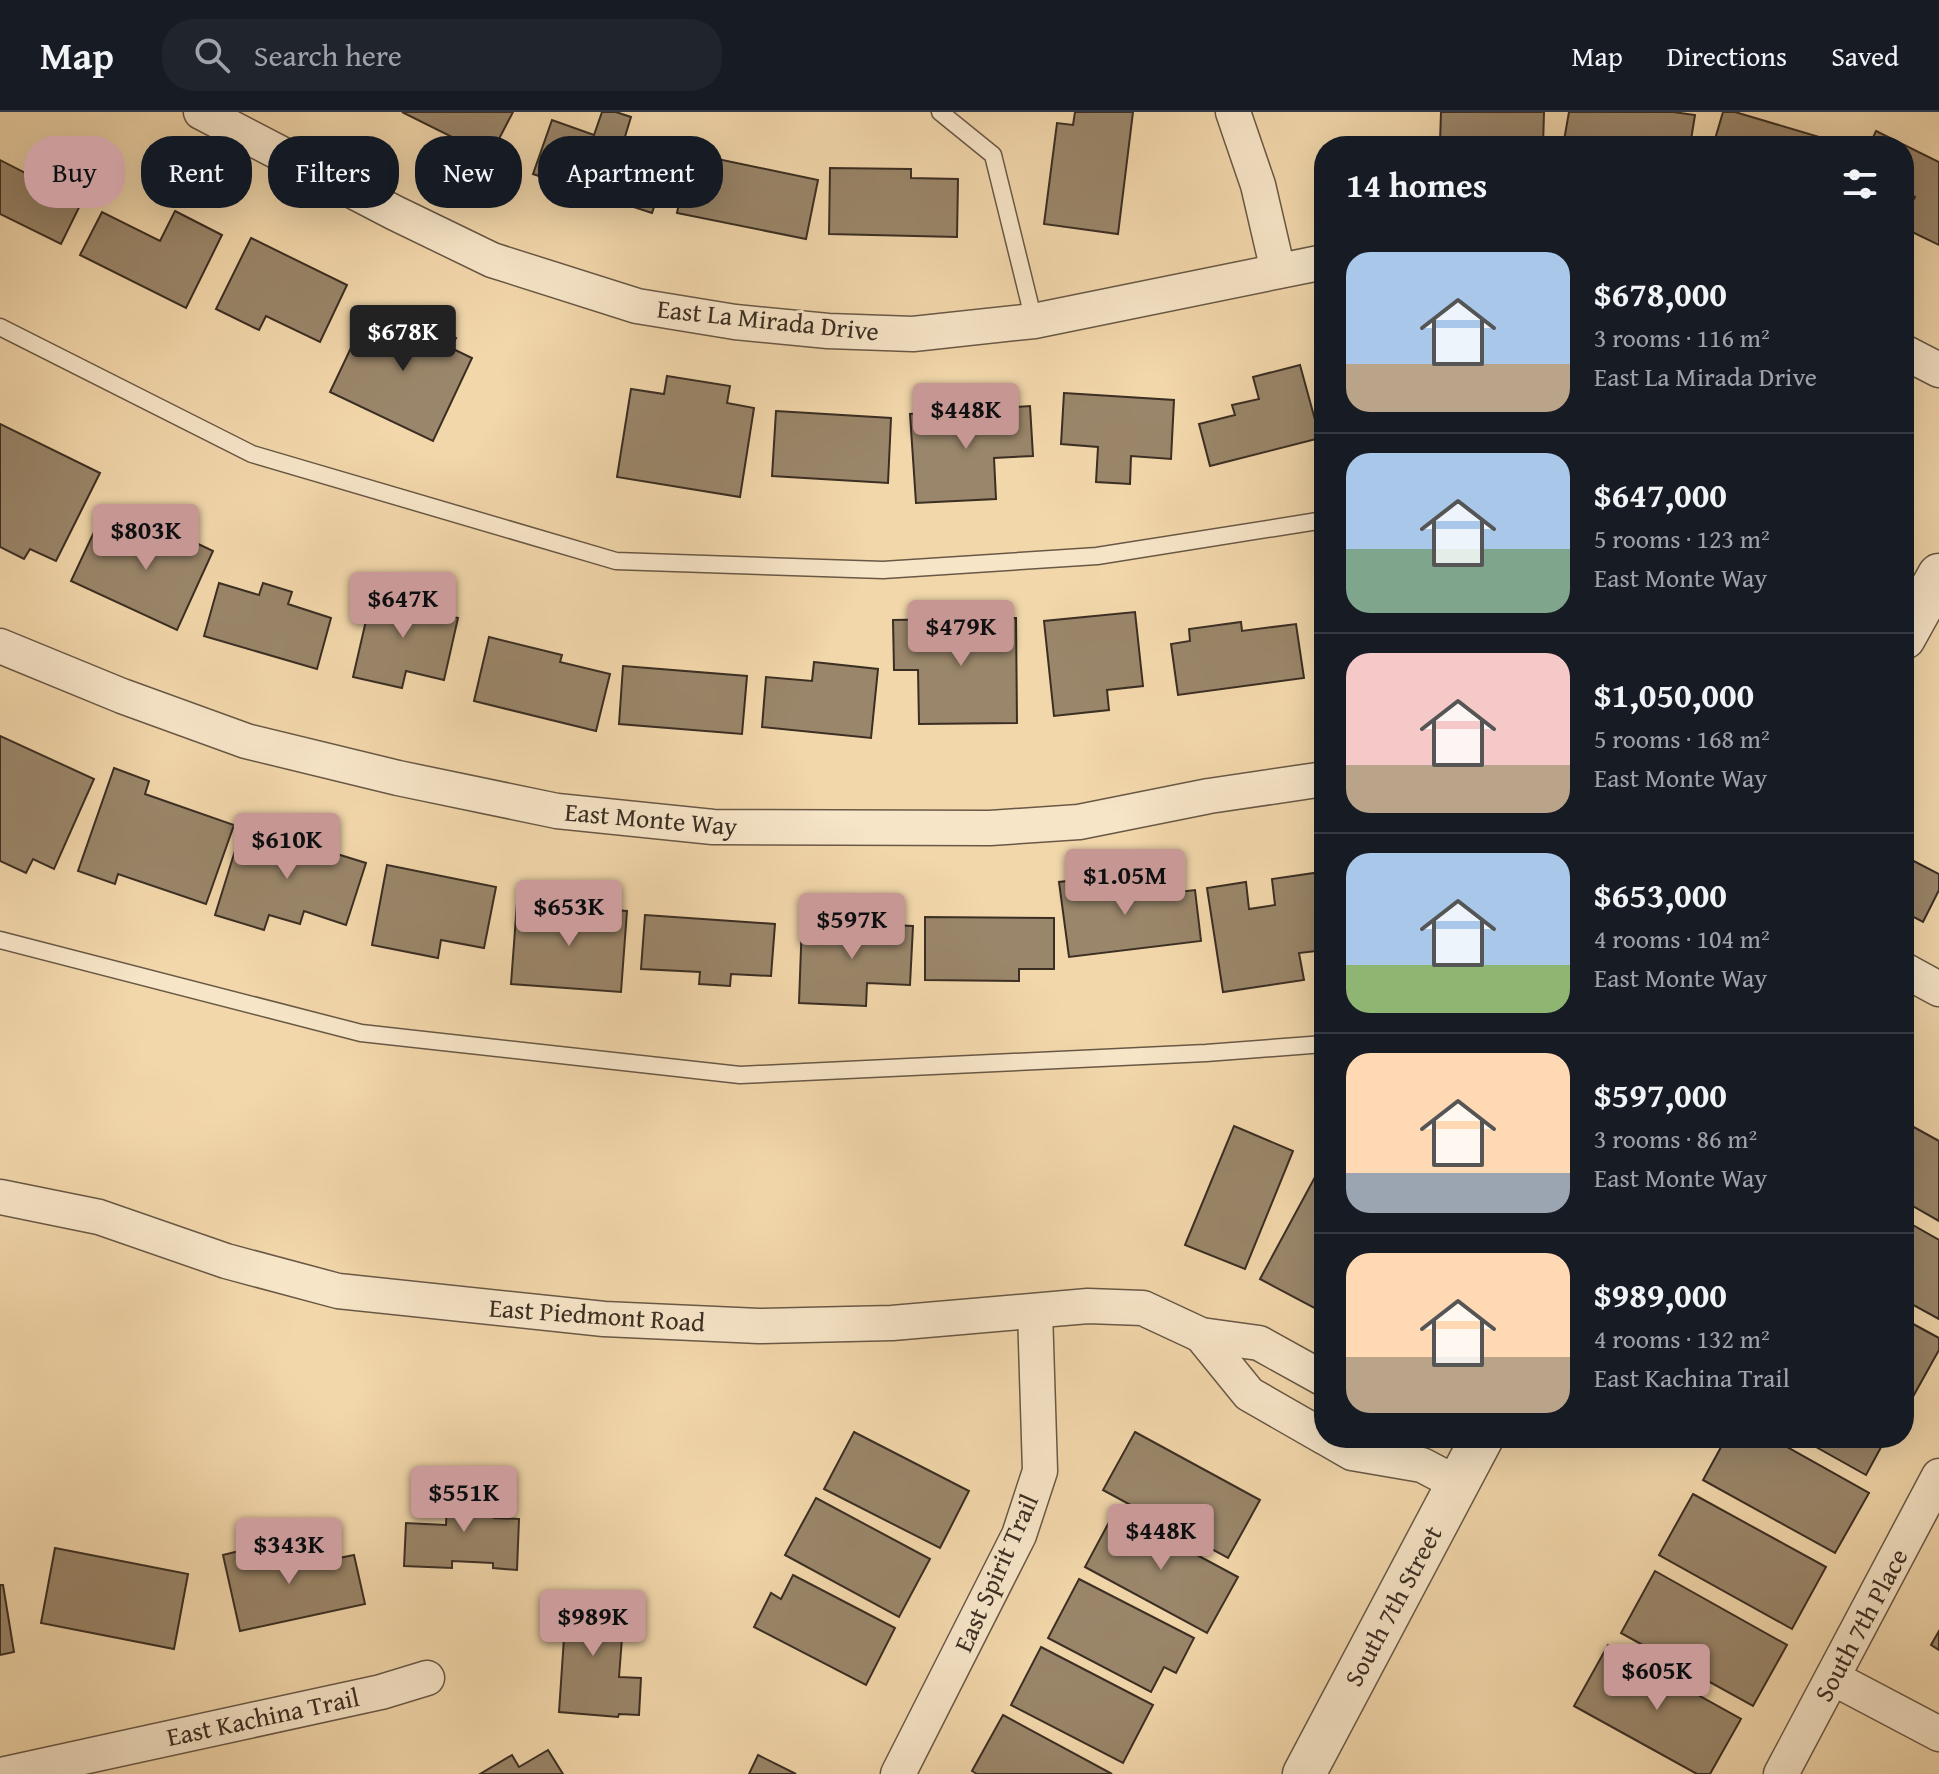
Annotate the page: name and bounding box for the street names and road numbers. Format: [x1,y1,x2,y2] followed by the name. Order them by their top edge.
[655,288,881,351] street label: East La Mirada Drive
[563,792,739,845] street label: East Monte Way
[488,1287,706,1342] street label: East Piedmont Road
[943,1487,1048,1658] street label: East Spirit Trail
[1334,1518,1451,1693] street label: South 7th Street
[1804,1541,1917,1708] street label: South 7th Place
[163,1677,363,1756] street label: East Kachina Trail

